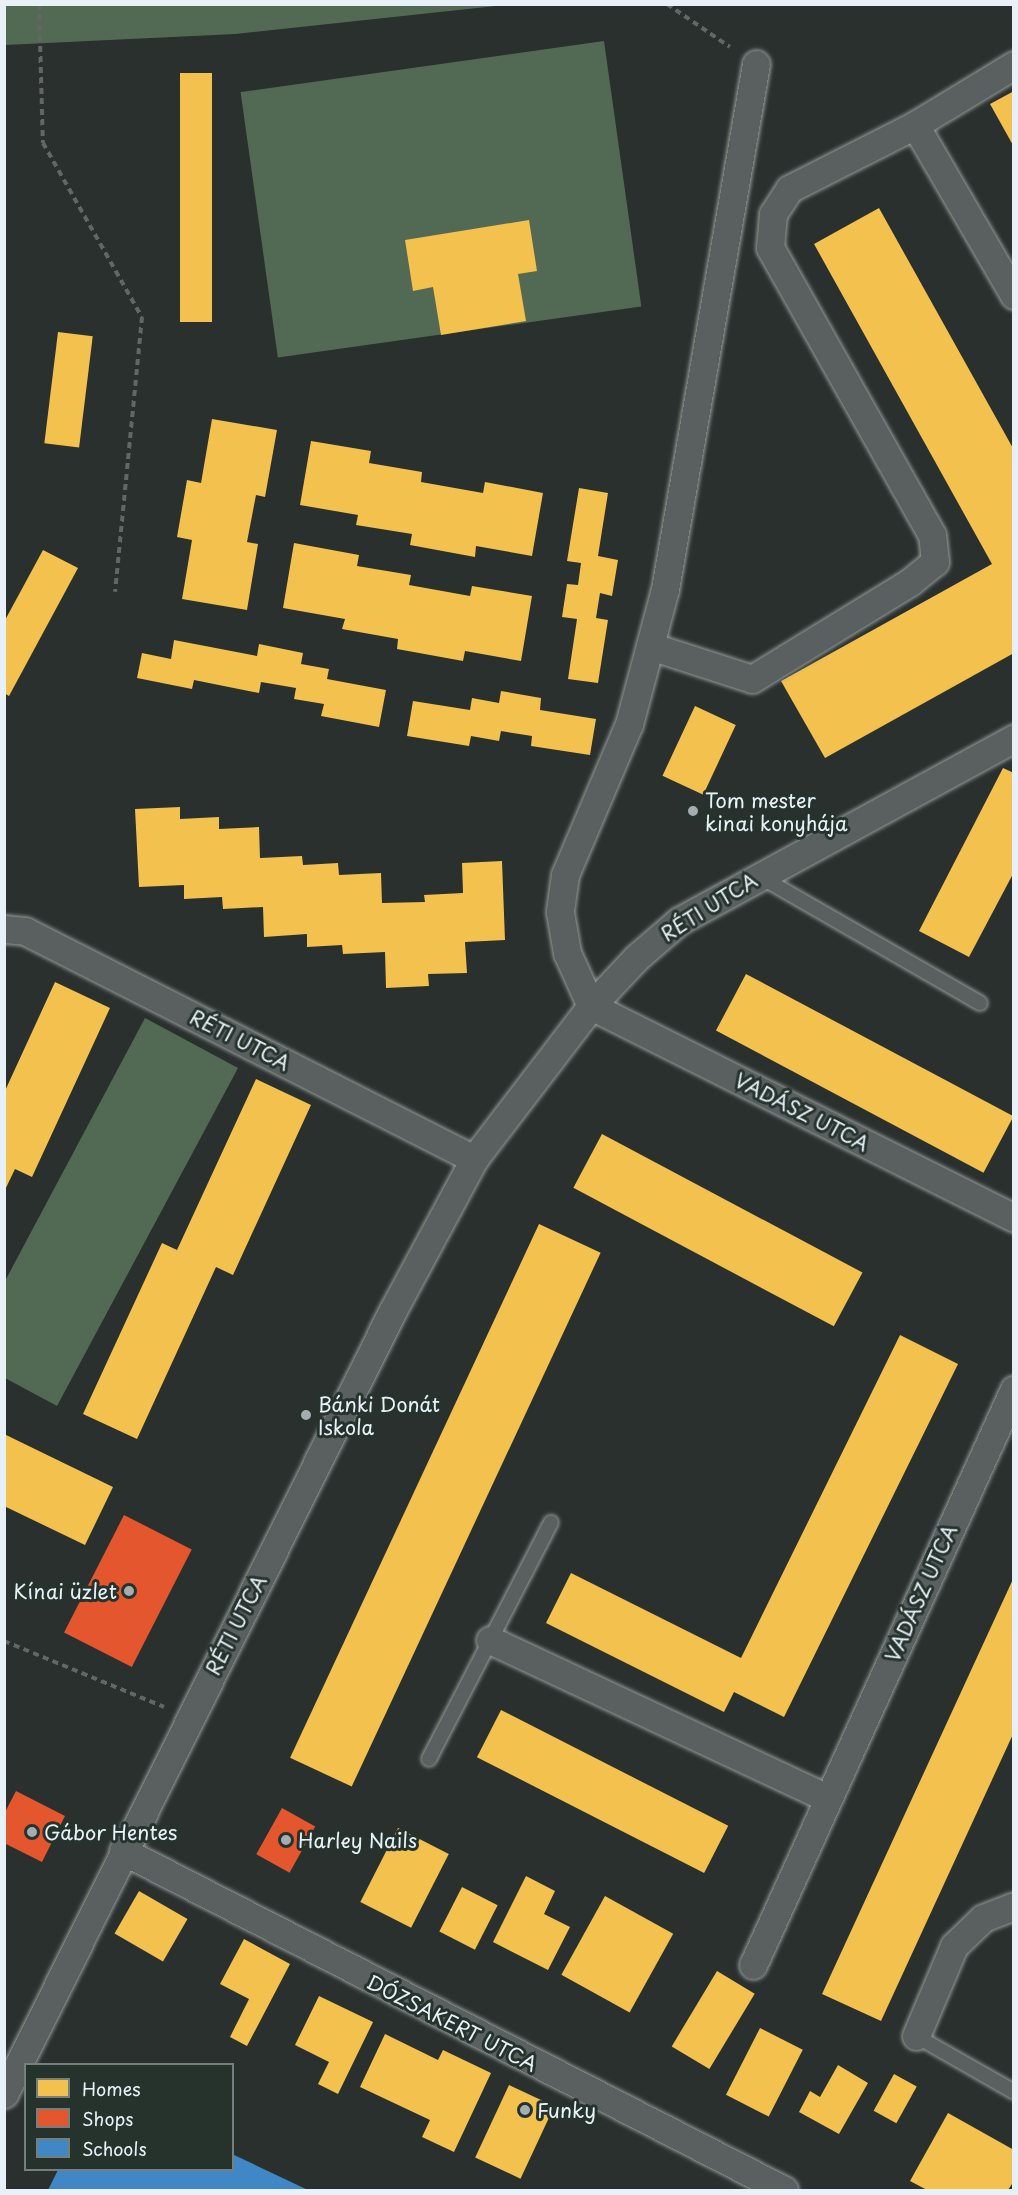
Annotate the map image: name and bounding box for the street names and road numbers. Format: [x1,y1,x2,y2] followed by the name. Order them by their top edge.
[656,868,762,946] street label: RÉTI UTCA
[186,1004,294,1076] street label: RÉTI UTCA
[731,1068,873,1156] street label: VADÁSZ UTCA
[880,1521,962,1665] street label: VADÁSZ UTCA
[200,1571,272,1679] street label: RÉTI UTCA
[362,1969,542,2077] street label: DÓZSAKERT UTCA

